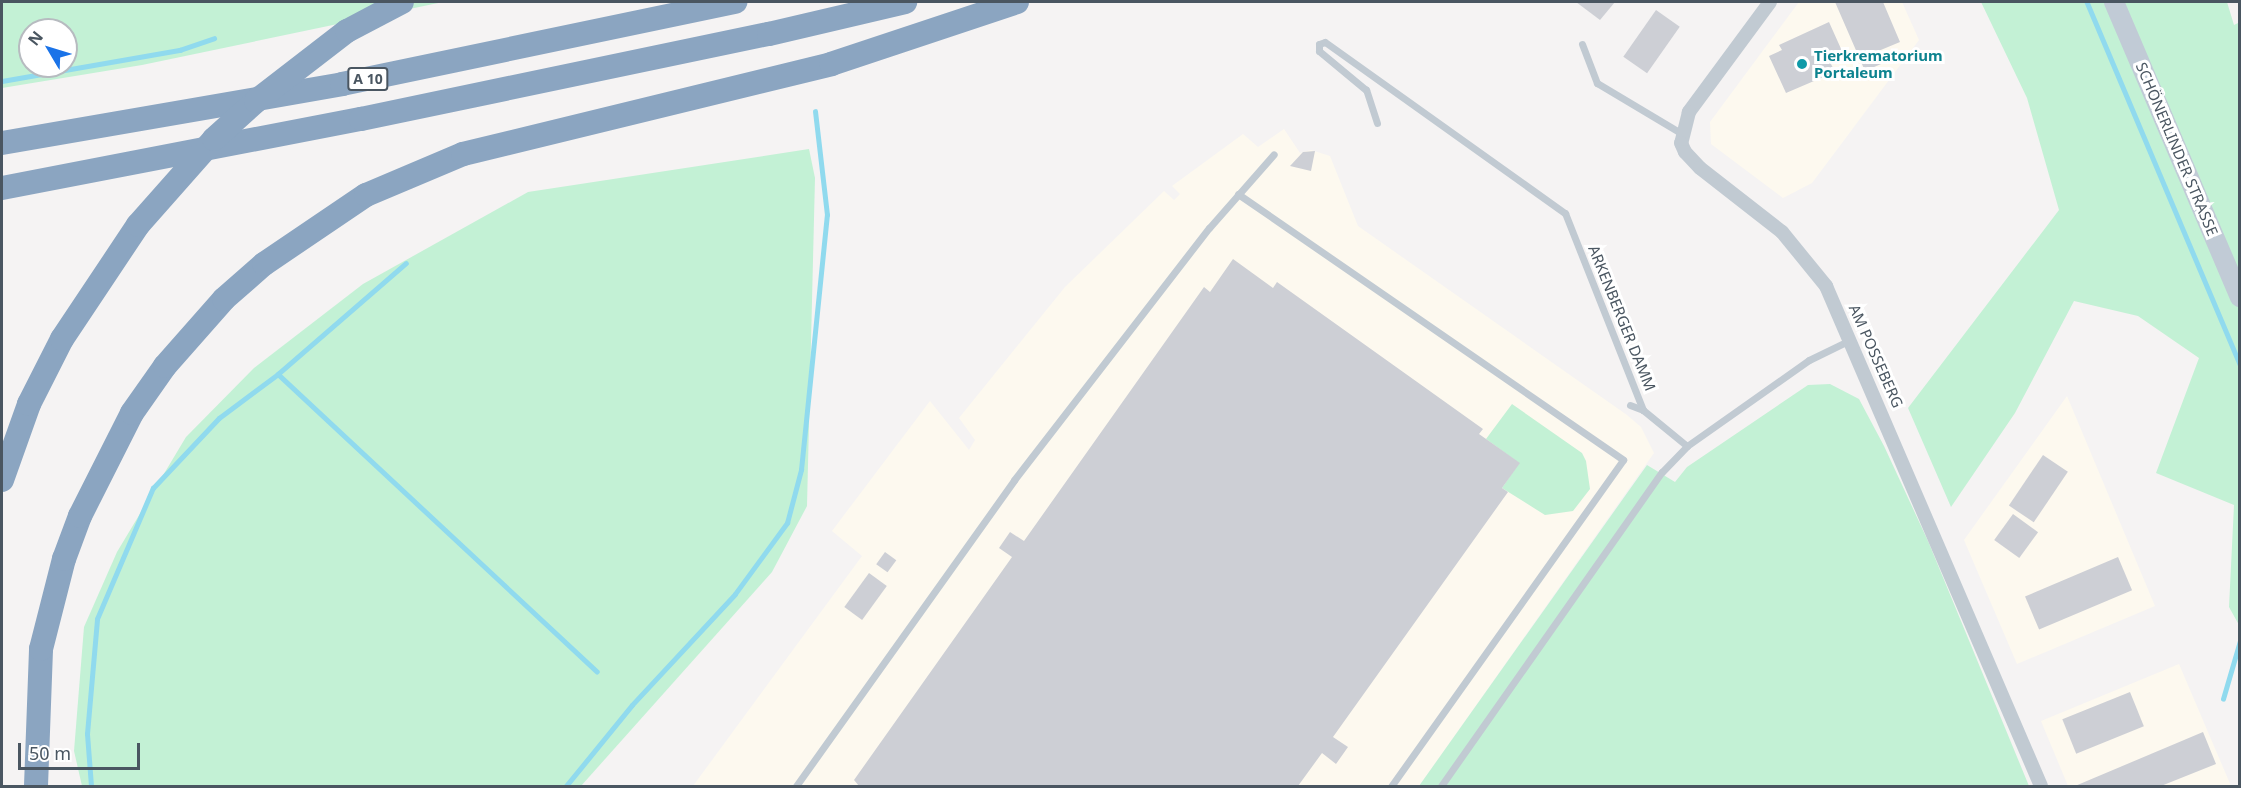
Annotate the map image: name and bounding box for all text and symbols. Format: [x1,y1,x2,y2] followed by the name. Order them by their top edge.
[18,18,78,78] north arrow
[23,26,48,50] text: N
[1814,46,1943,81] place label: Tierkrematorium Portaleum
[1795,57,1809,71] marker: Tierkrematorium Portaleum
[2132,60,2222,238] street label: SCHÖNERLINDER STRASSE
[347,68,389,90] road number: A 10
[1585,243,1659,393] street label: ARKENBERGER DAMM
[1845,302,1907,410] street label: AM POSSEBERG
[21,731,142,769] scale bar
[29,741,71,765] text: 50 m

